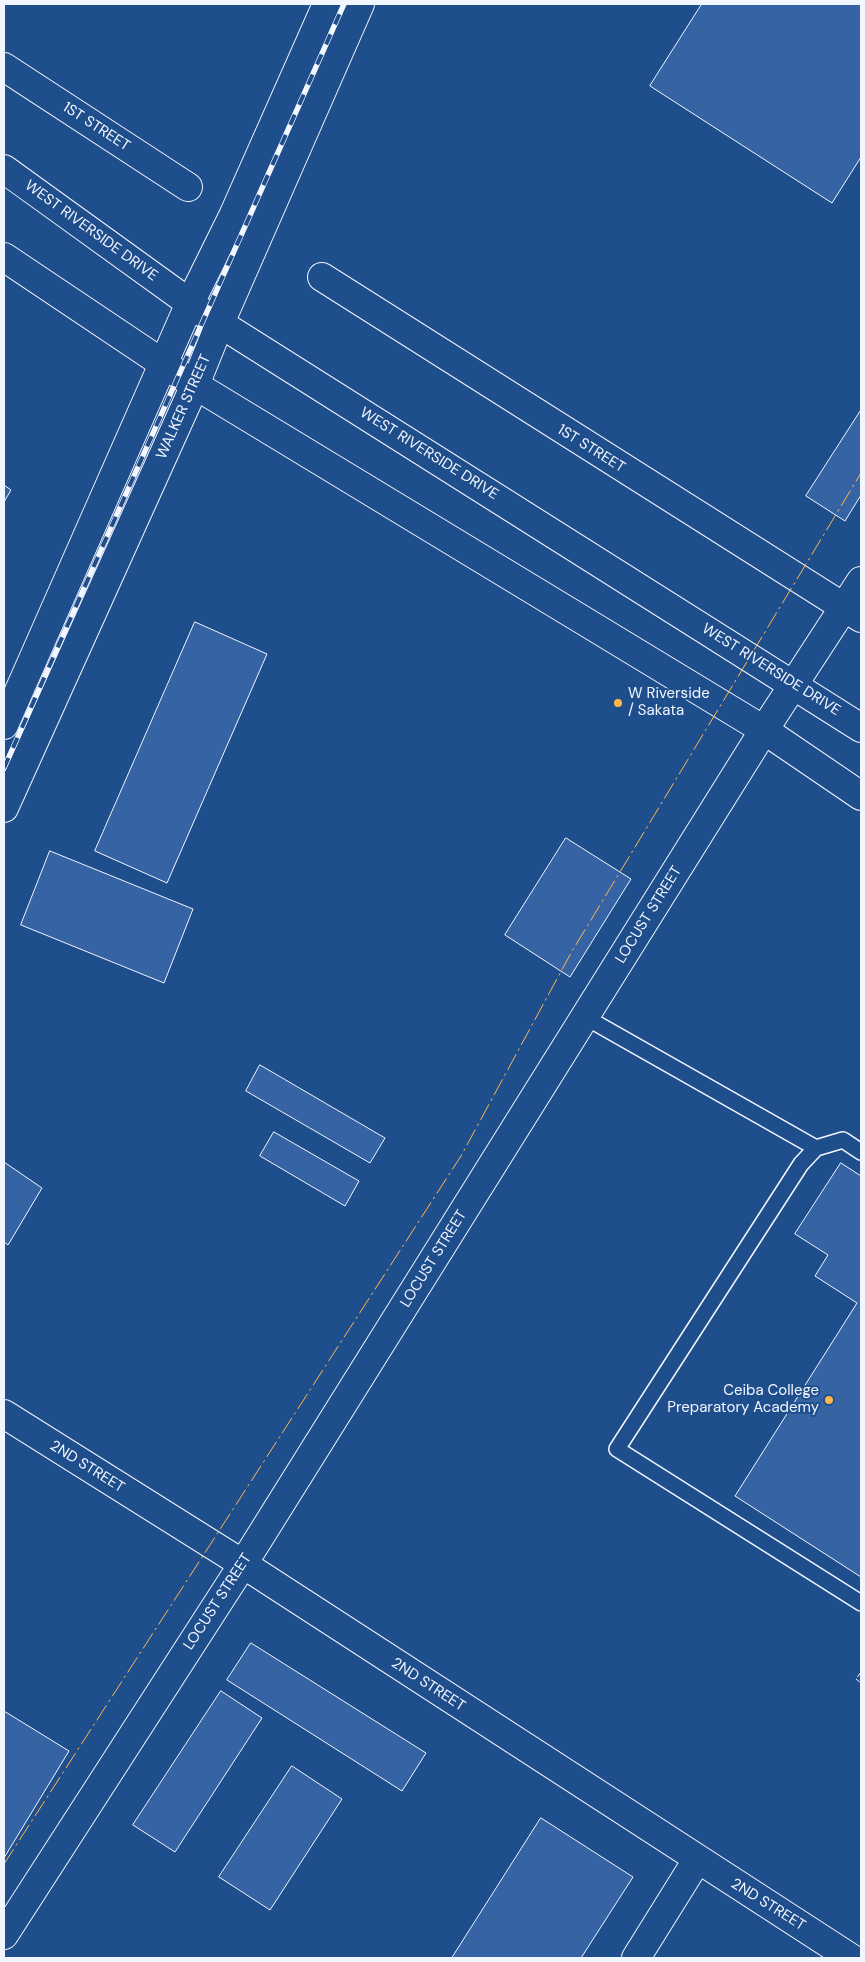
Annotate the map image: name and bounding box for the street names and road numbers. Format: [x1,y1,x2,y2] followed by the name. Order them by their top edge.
[59,99,133,155] street label: 1ST STREET
[21,177,161,285] street label: WEST RIVERSIDE DRIVE
[153,352,215,462] street label: WALKER STREET
[356,404,502,504] street label: WEST RIVERSIDE DRIVE
[554,421,628,477] street label: 1ST STREET
[698,620,844,720] street label: WEST RIVERSIDE DRIVE
[612,863,686,967] street label: LOCUST STREET
[397,1207,471,1311] street label: LOCUST STREET
[46,1437,128,1497] street label: 2ND STREET
[180,1551,256,1653] street label: LOCUST STREET
[388,1654,468,1716] street label: 2ND STREET
[727,1875,809,1935] street label: 2ND STREET

